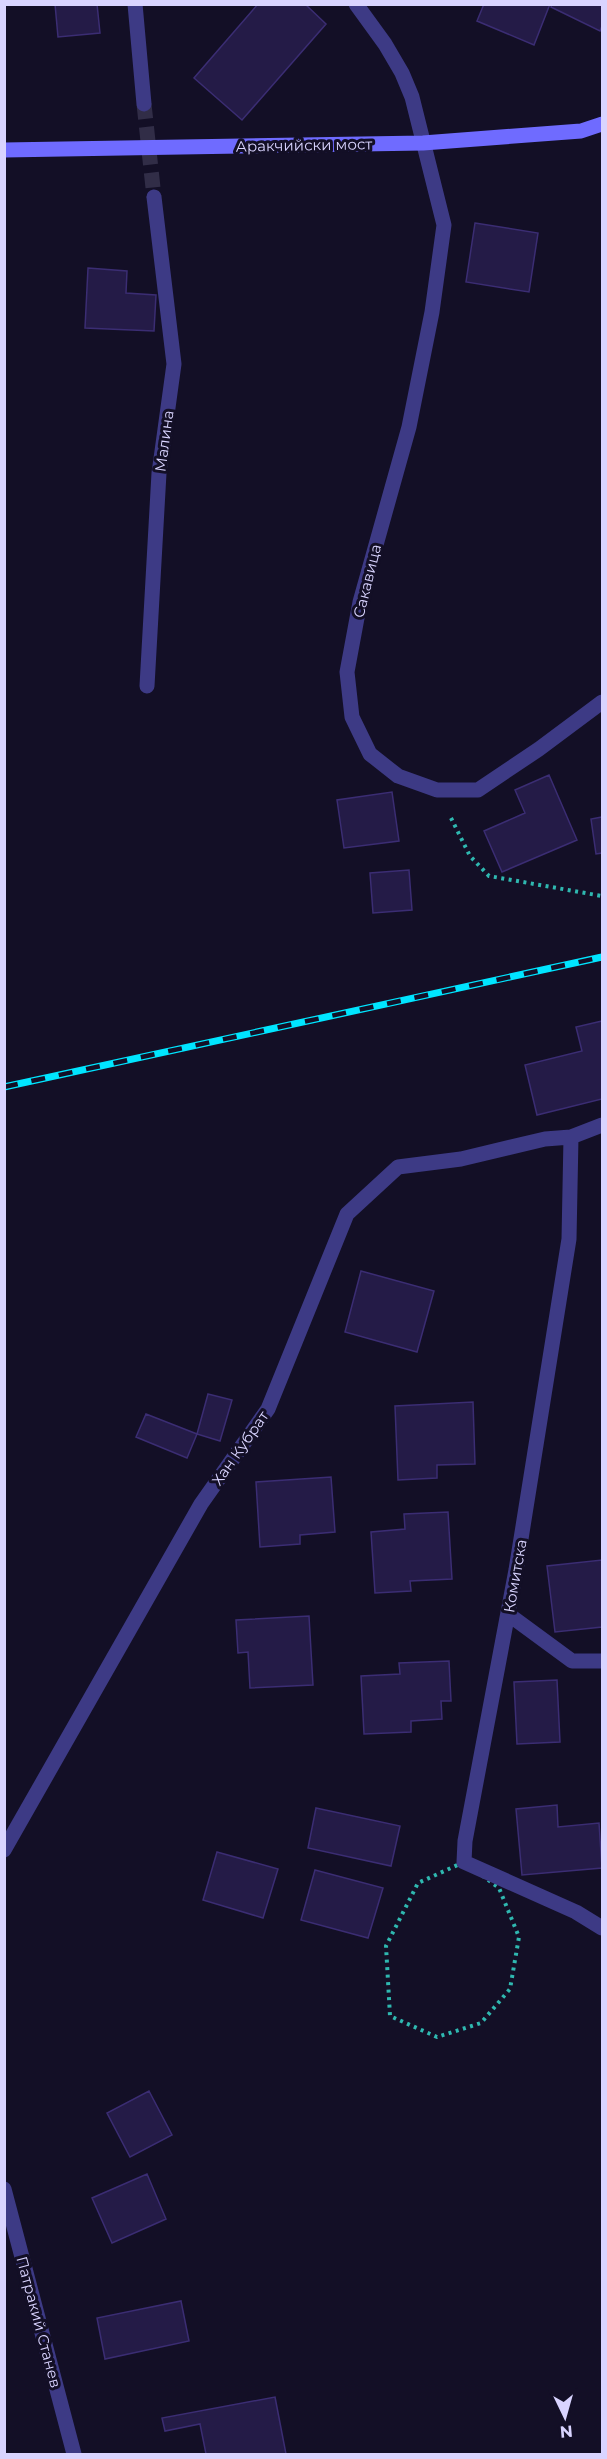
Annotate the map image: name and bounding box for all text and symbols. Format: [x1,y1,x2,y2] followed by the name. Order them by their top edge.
[236,134,373,156] street label: Аракчийски мост
[150,409,178,473] street label: Малина
[349,542,385,620] street label: Сакавица
[207,1406,273,1489] street label: Хан Кубрат
[499,1538,531,1614] street label: Комитска
[12,2254,66,2390] street label: Патракий Станев
[535,2387,595,2447] north arrow
[559,2421,574,2441] text: N

